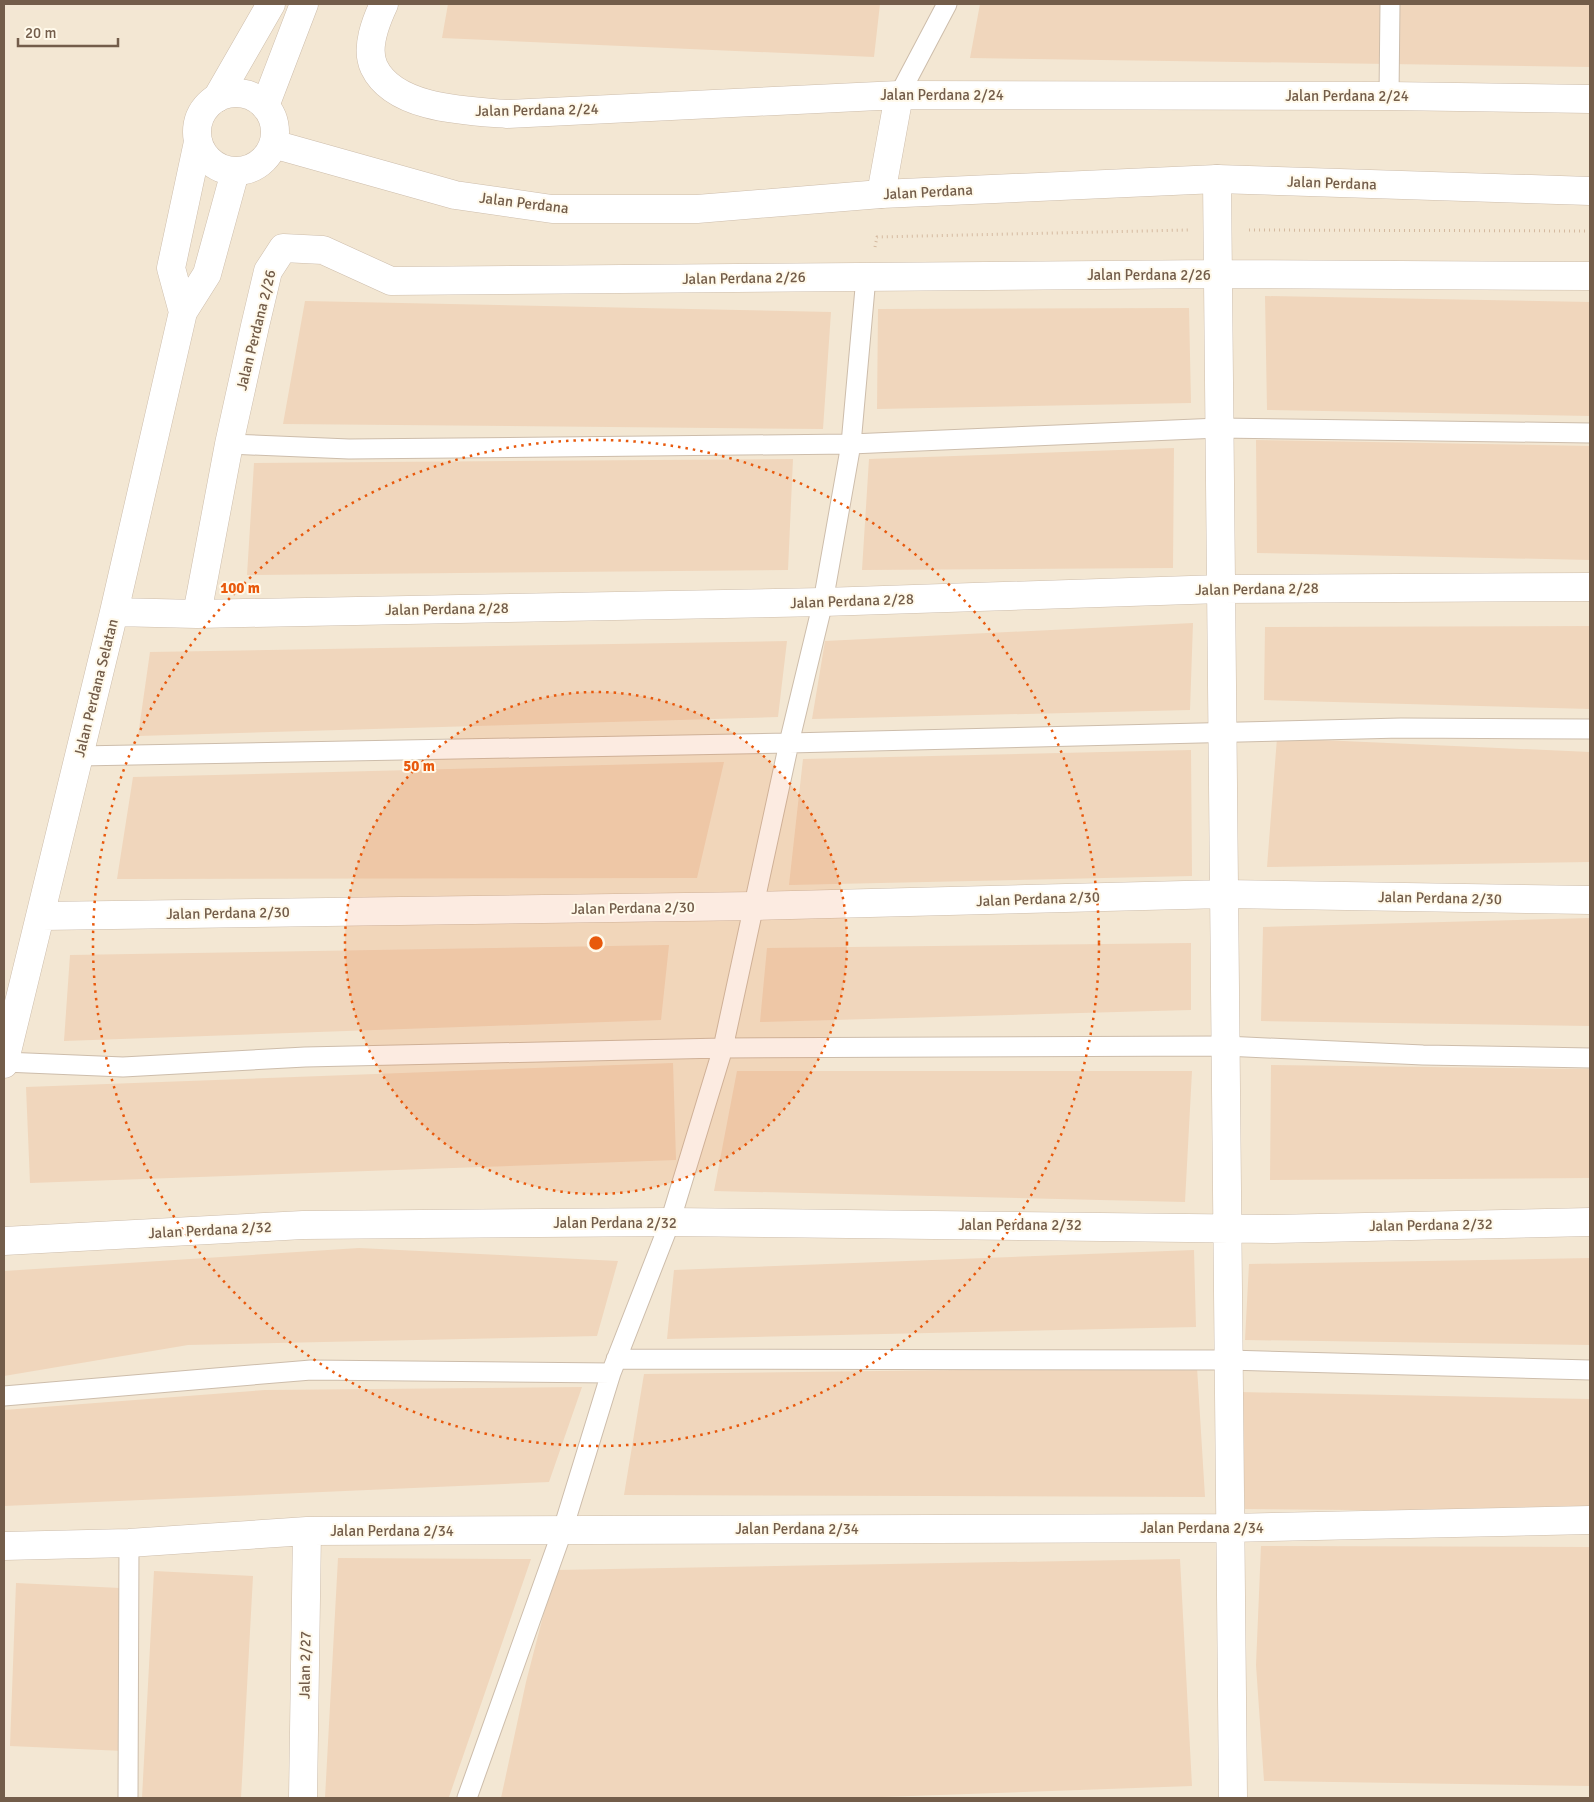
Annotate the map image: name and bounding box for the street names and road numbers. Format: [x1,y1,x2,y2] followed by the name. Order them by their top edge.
[880,86,1004,104] street label: Jalan Perdana 2/24
[1285,87,1409,105] street label: Jalan Perdana 2/24
[475,100,599,120] street label: Jalan Perdana 2/24
[1287,172,1377,194] street label: Jalan Perdana
[883,181,973,203] street label: Jalan Perdana
[478,189,570,217] street label: Jalan Perdana
[1087,266,1211,284] street label: Jalan Perdana 2/26
[232,268,280,392] street label: Jalan Perdana 2/26
[682,268,806,288] street label: Jalan Perdana 2/26
[1195,579,1319,599] street label: Jalan Perdana 2/28
[790,590,914,612] street label: Jalan Perdana 2/28
[385,599,509,619] street label: Jalan Perdana 2/28
[70,617,122,759] street label: Jalan Perdana Selatan
[976,888,1100,910] street label: Jalan Perdana 2/30
[1378,888,1502,908] street label: Jalan Perdana 2/30
[571,898,695,918] street label: Jalan Perdana 2/30
[166,903,290,923] street label: Jalan Perdana 2/30
[553,1214,677,1232] street label: Jalan Perdana 2/32
[1369,1215,1493,1235] street label: Jalan Perdana 2/32
[958,1216,1082,1234] street label: Jalan Perdana 2/32
[148,1218,272,1242] street label: Jalan Perdana 2/32
[1140,1519,1264,1537] street label: Jalan Perdana 2/34
[735,1520,859,1538] street label: Jalan Perdana 2/34
[330,1522,454,1540] street label: Jalan Perdana 2/34
[295,1631,315,1699] street label: Jalan 2/27

